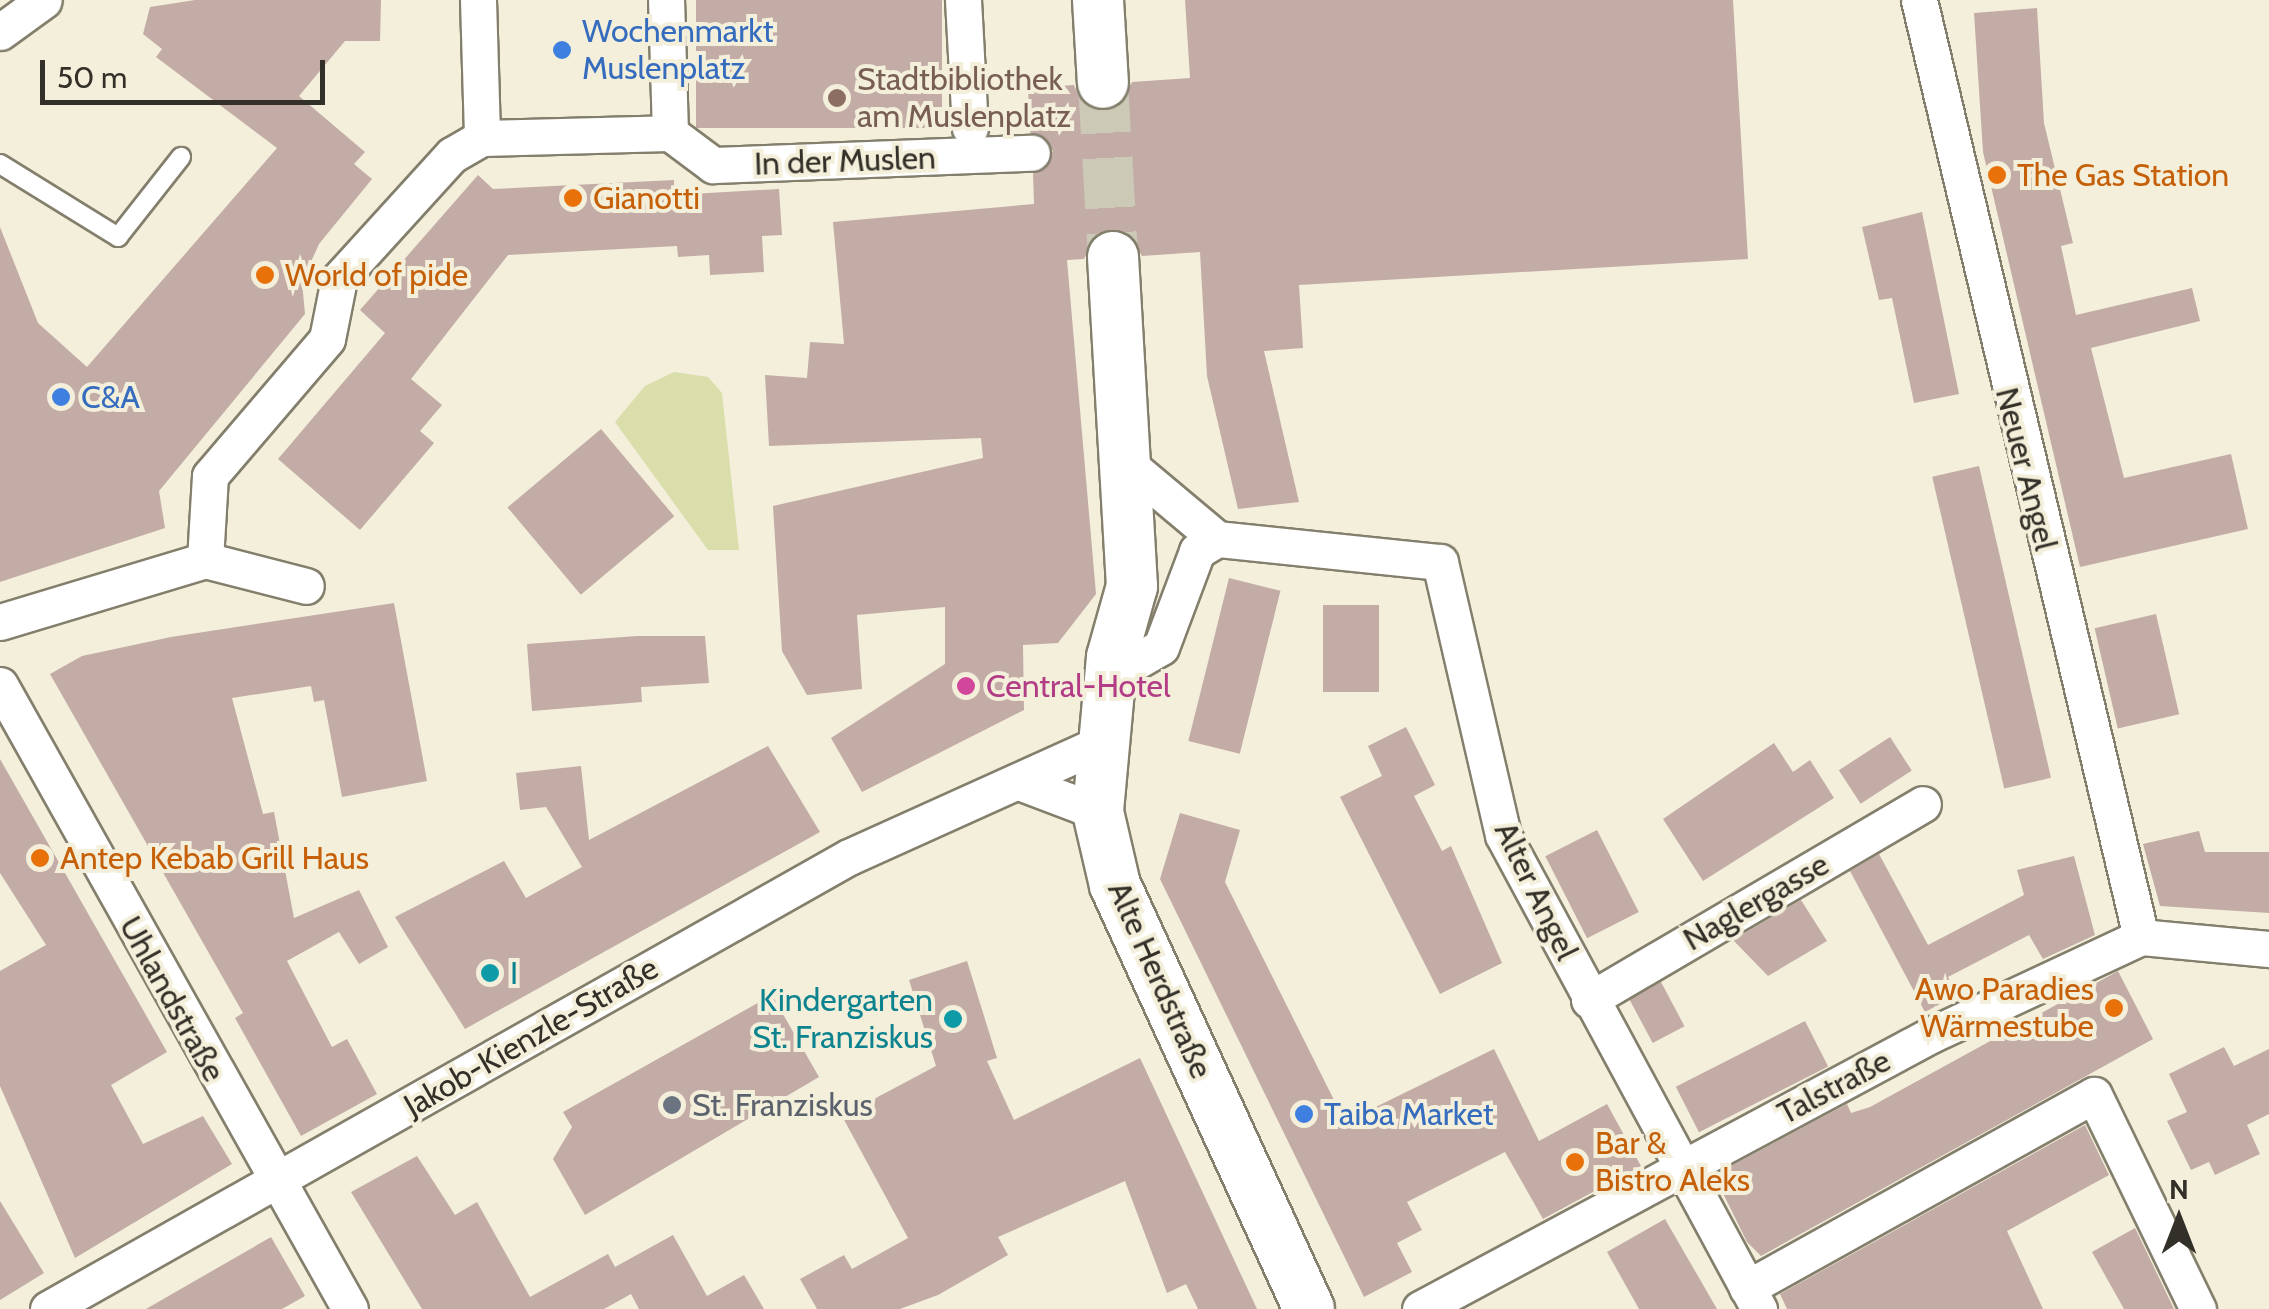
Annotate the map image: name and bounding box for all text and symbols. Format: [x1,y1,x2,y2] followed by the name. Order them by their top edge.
[582,13,773,88] place label: Wochenmarkt Muslenplatz
[551,39,573,61] marker: Wochenmarkt Muslenplatz
[45,40,330,102] scale bar
[57,59,127,96] text: 50 m
[857,61,1071,136] place label: Stadtbibliothek am Muslenplatz
[826,87,848,109] marker: Stadtbibliothek am Muslenplatz
[754,139,936,183] street label: In der Muslen
[2017,156,2229,194] place label: The Gas Station
[1986,164,2008,186] marker: The Gas Station
[593,179,700,217] place label: Gianotti
[562,187,584,209] marker: Gianotti
[285,256,468,294] place label: World of pide
[254,264,276,286] marker: World of pide
[81,378,140,416] place label: C&A
[1987,384,2065,554] street label: Neuer Angel
[50,386,72,408] marker: C&A
[986,667,1171,705] place label: Central-Hotel
[955,675,977,697] marker: Central-Hotel
[1486,816,1586,966] street label: Alter Angel
[60,839,369,877] place label: Antep Kebab Grill Haus
[1677,845,1835,959] street label: Naglergasse
[29,847,51,869] marker: Antep Kebab Grill Haus
[1100,876,1220,1084] street label: Alte Herdstraße
[111,910,233,1088] street label: Uhlandstraße
[397,949,665,1125] street label: Jakob-Kienzle-Straße
[510,954,518,992] place label: I
[479,962,501,984] marker: I
[1915,971,2094,1046] place label: Awo Paradies Wärmestube
[752,982,933,1057] place label: Kindergarten St. Franziskus
[2103,997,2125,1019] marker: Awo Paradies Wärmestube
[942,1008,964,1030] marker: Kindergarten St. Franziskus
[1771,1041,1897,1133] street label: Talstraße
[692,1086,873,1124] place label: St. Franziskus
[661,1094,683,1116] marker: St. Franziskus
[1324,1095,1494,1133] place label: Taiba Market
[1293,1103,1315,1125] marker: Taiba Market
[1595,1125,1750,1200] place label: Bar & Bistro Aleks
[1564,1151,1586,1173] marker: Bar & Bistro Aleks
[2129,1169,2229,1269] north arrow
[2169,1172,2189,1206] text: N

